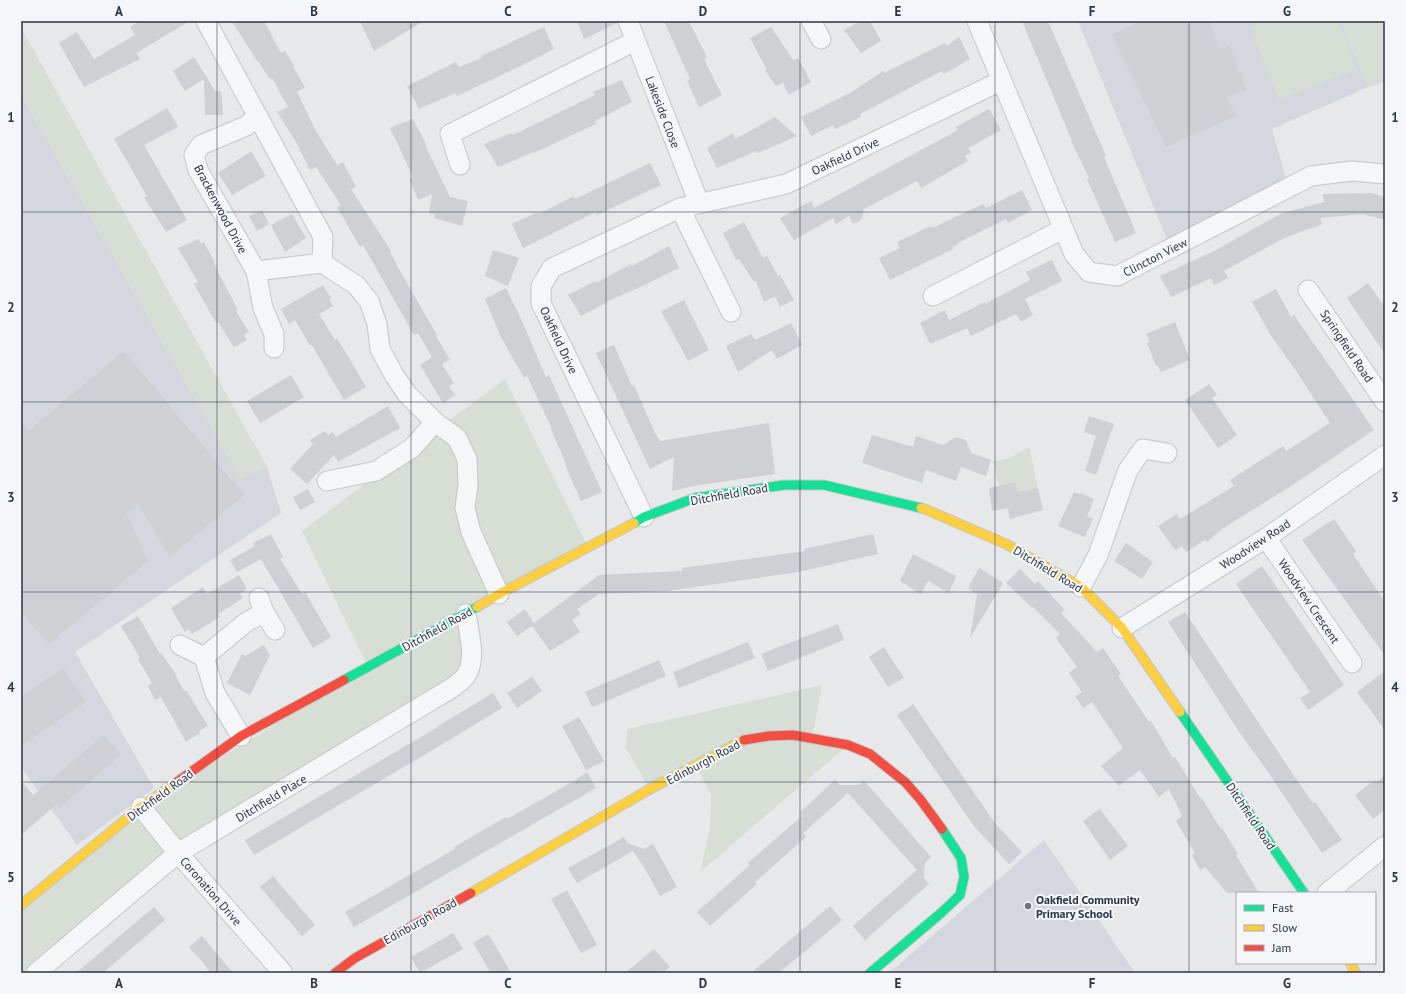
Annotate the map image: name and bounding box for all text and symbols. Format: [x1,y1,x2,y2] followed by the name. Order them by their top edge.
[115,3,123,20] text: A
[310,3,318,20] text: B
[504,3,512,20] text: C
[699,3,707,20] text: D
[895,3,902,20] text: E
[1089,3,1096,20] text: F
[1283,3,1291,20] text: G
[642,74,684,150] street label: Lakeside Close
[7,109,15,126] text: 1
[1391,109,1399,126] text: 1
[809,134,881,178] street label: Oakfield Drive
[191,162,251,256] street label: Brackenwood Drive
[1120,234,1190,280] street label: Clincton View
[7,299,15,316] text: 2
[1391,299,1399,316] text: 2
[537,304,581,376] street label: Oakfield Drive
[1317,307,1377,385] street label: Springfield Road
[689,480,769,508] street label: Ditchfield Road
[7,489,15,506] text: 3
[1391,489,1399,506] text: 3
[1217,516,1293,572] street label: Woodview Road
[1011,542,1085,596] street label: Ditchfield Road
[1275,556,1343,646] street label: Woodview Crescent
[399,604,475,654] street label: Ditchfield Road
[7,679,15,696] text: 4
[1391,679,1399,696] text: 4
[664,736,742,788] street label: Edinburgh Road
[124,766,196,824] street label: Ditchfield Road
[233,771,309,825] street label: Ditchfield Place
[1223,779,1279,853] street label: Ditchfield Road
[177,854,245,928] street label: Coronation Drive
[7,869,15,886] text: 5
[1391,869,1399,886] text: 5
[1036,892,1140,921] place label: Oakfield Community Primary School
[1236,892,1376,964] legend
[381,895,459,947] street label: Edinburgh Road
[1272,900,1293,915] text: Fast
[1023,901,1033,911] marker: Oakfield Community Primary School
[1272,920,1297,935] text: Slow
[1271,940,1291,955] text: Jam
[115,975,123,992] text: A
[310,975,318,992] text: B
[504,975,512,992] text: C
[699,975,707,992] text: D
[895,975,902,992] text: E
[1089,975,1096,992] text: F
[1283,975,1291,992] text: G

